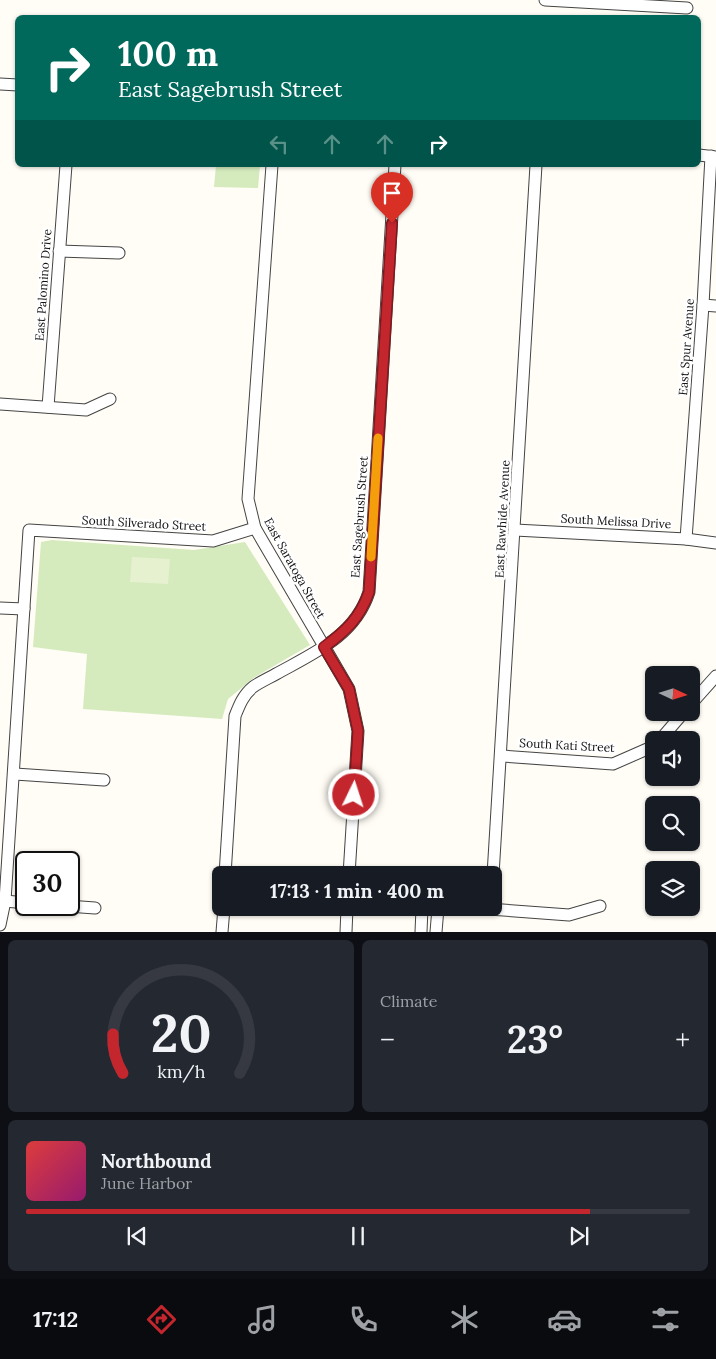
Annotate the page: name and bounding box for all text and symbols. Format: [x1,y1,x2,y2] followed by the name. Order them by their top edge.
[118,31,218,76] text: 100 m
[35,35,100,100] icon: right
[118,75,342,103] text: East Sagebrush Street
[265,130,293,158] icon: left
[318,130,346,158] icon: ahead
[371,130,399,158] icon: ahead
[424,130,452,158] icon: right
[371,172,413,223] pin
[378,179,406,207] icon: arrive
[32,228,54,342] street label: East Palomino Drive
[675,298,697,396] street label: East Spur Avenue
[347,455,371,579] street label: East Sagebrush Street
[491,459,513,578] street label: East Rawhide Avenue
[560,511,672,531] street label: South Melissa Drive
[81,512,207,534] street label: South Silverado Street
[261,515,329,621] street label: East Saratoga Street
[645,666,700,721] north arrow
[645,666,700,916] map controls
[645,731,700,786] button: sound
[519,735,615,755] street label: South Kati Street
[327,768,379,820] position arrow
[645,796,700,851] button: search
[15,851,80,916] speed limit sign: 30
[645,861,700,916] button: layers
[270,879,444,903] text: 17:13 · 1 min · 400 m
[380,991,437,1011] text: Climate
[151,1000,211,1066] text: 20
[507,1015,563,1063] text: 23°
[380,1022,395,1058] text: −
[675,1022,690,1058] text: +
[157,1060,205,1083] text: km/h
[101,1149,212,1173] text: Northbound
[101,1173,192,1193] text: June Harbor
[123,1222,151,1250] icon: previous
[344,1222,372,1250] icon: pause
[565,1222,593,1250] icon: next
[144,1302,179,1337] icon: directions
[245,1302,280,1337] icon: music
[346,1302,381,1337] icon: phone
[447,1302,482,1337] icon: climate
[547,1302,582,1337] icon: car
[648,1302,683,1337] icon: filters
[33,1305,78,1333] text: 17:12

